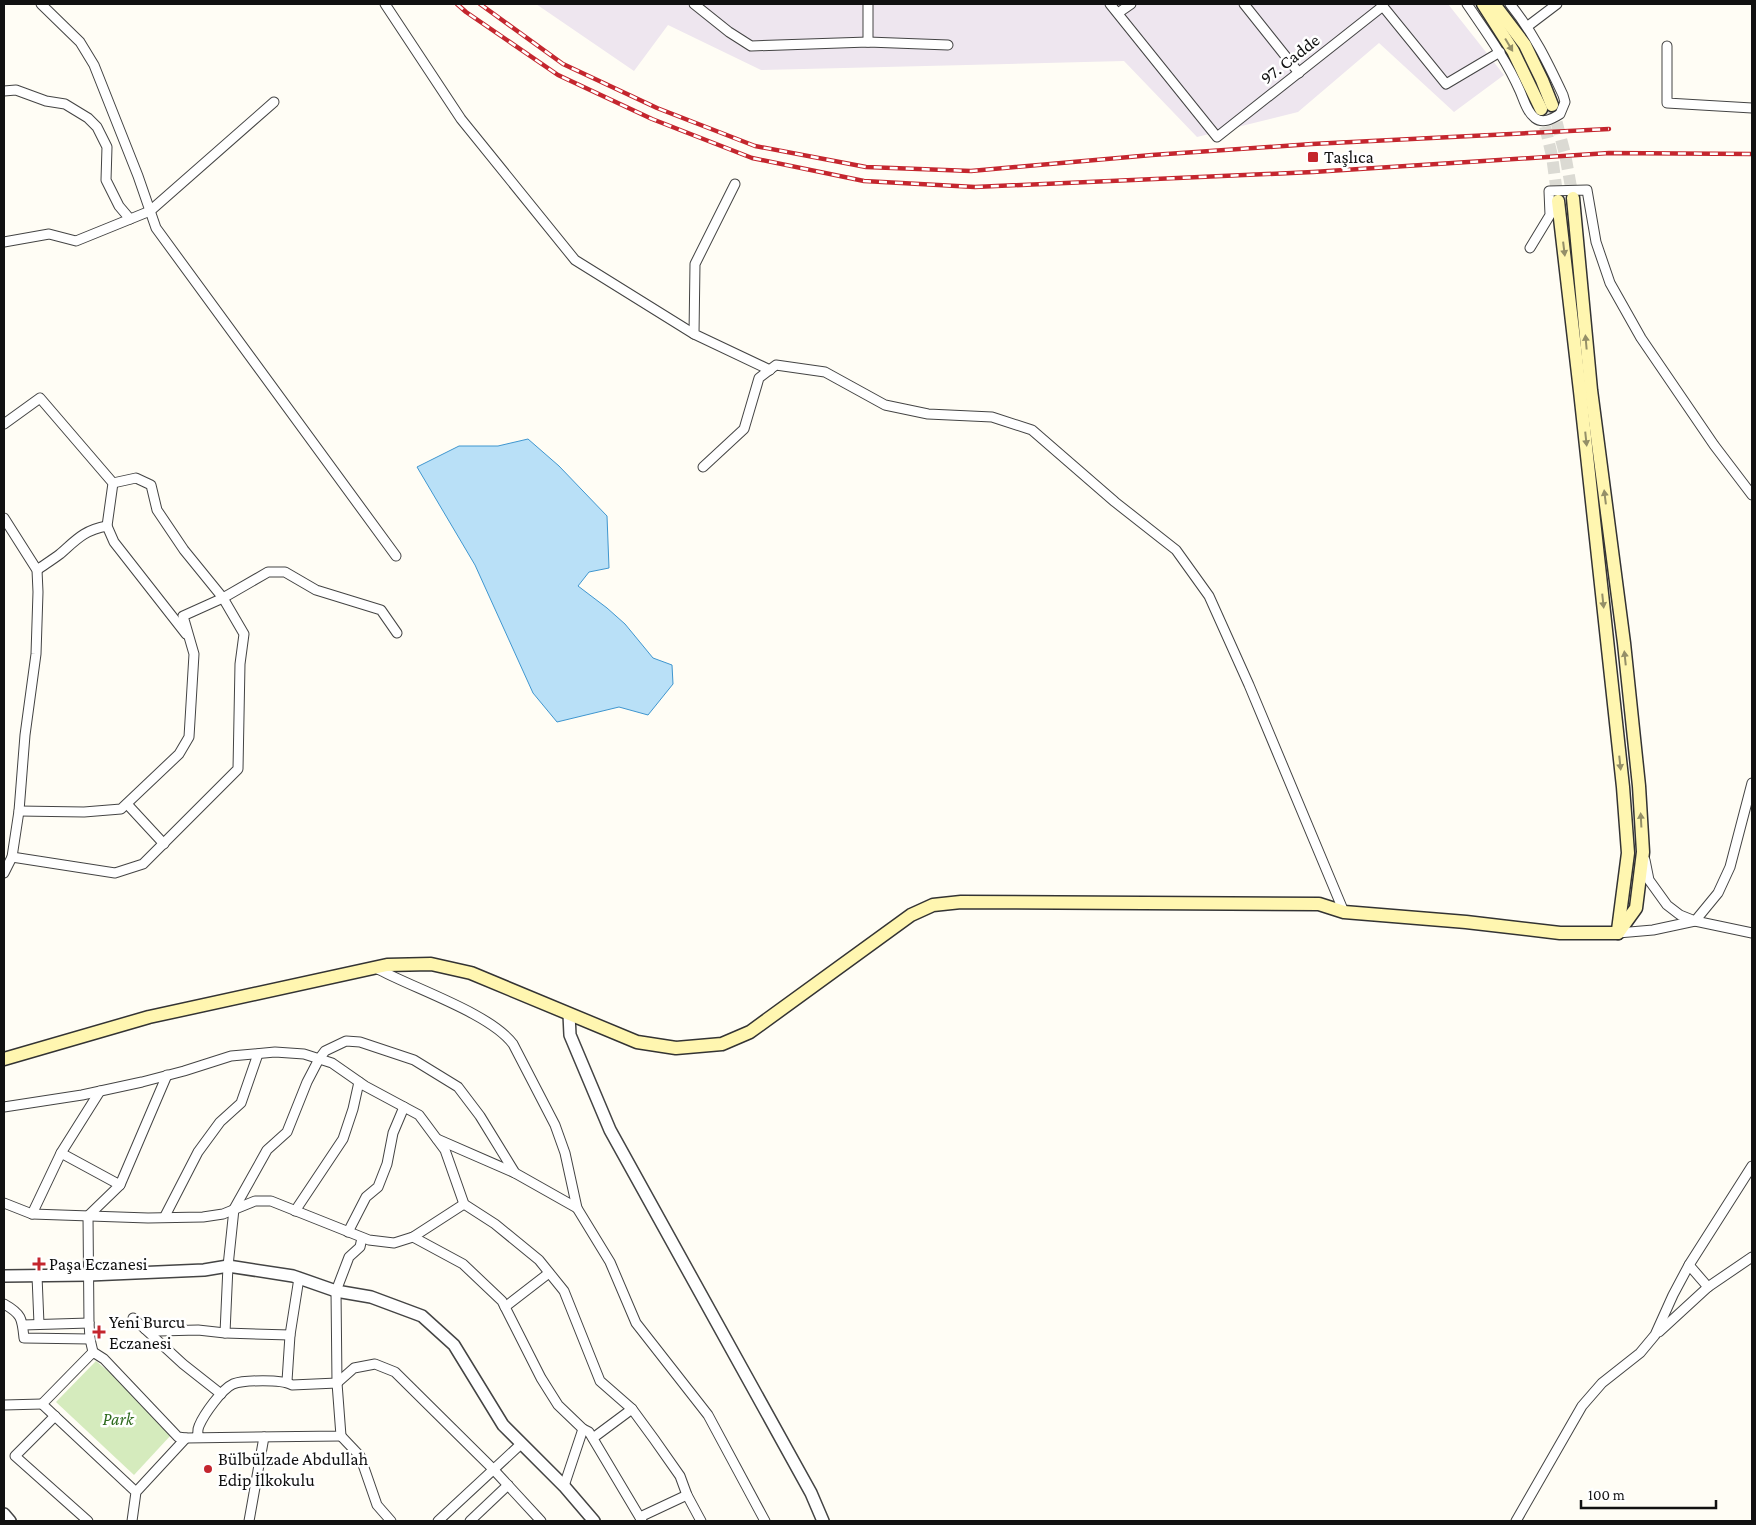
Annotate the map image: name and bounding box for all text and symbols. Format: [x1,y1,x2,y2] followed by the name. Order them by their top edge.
[1256,30,1324,88] street label: 97. Cadde
[1504,39,1513,52] one-way arrow
[1324,147,1374,167] place label: Taşlıca
[1306,150,1320,164] marker: Taşlıca
[1560,241,1568,257] one-way arrow
[1582,334,1590,350] one-way arrow
[1582,432,1590,448] one-way arrow
[1601,489,1609,505] one-way arrow
[1599,593,1607,609] one-way arrow
[1621,650,1629,666] one-way arrow
[1616,755,1624,771] one-way arrow
[1636,812,1644,828] one-way arrow
[49,1254,148,1274] place label: Paşa Eczanesi
[33,1258,45,1270] marker: Paşa Eczanesi
[109,1312,186,1353] place label: Yeni Burcu Eczanesi
[93,1326,105,1338] marker: Yeni Burcu Eczanesi
[102,1409,135,1429] park label: Park
[218,1449,369,1490] place label: Bülbülzade Abdullah Edip İlkokulu
[202,1463,214,1475] marker: Bülbülzade Abdullah Edip İlkokulu
[1581,1478,1716,1510] scale bar
[1588,1487,1625,1503] text: 100 m

